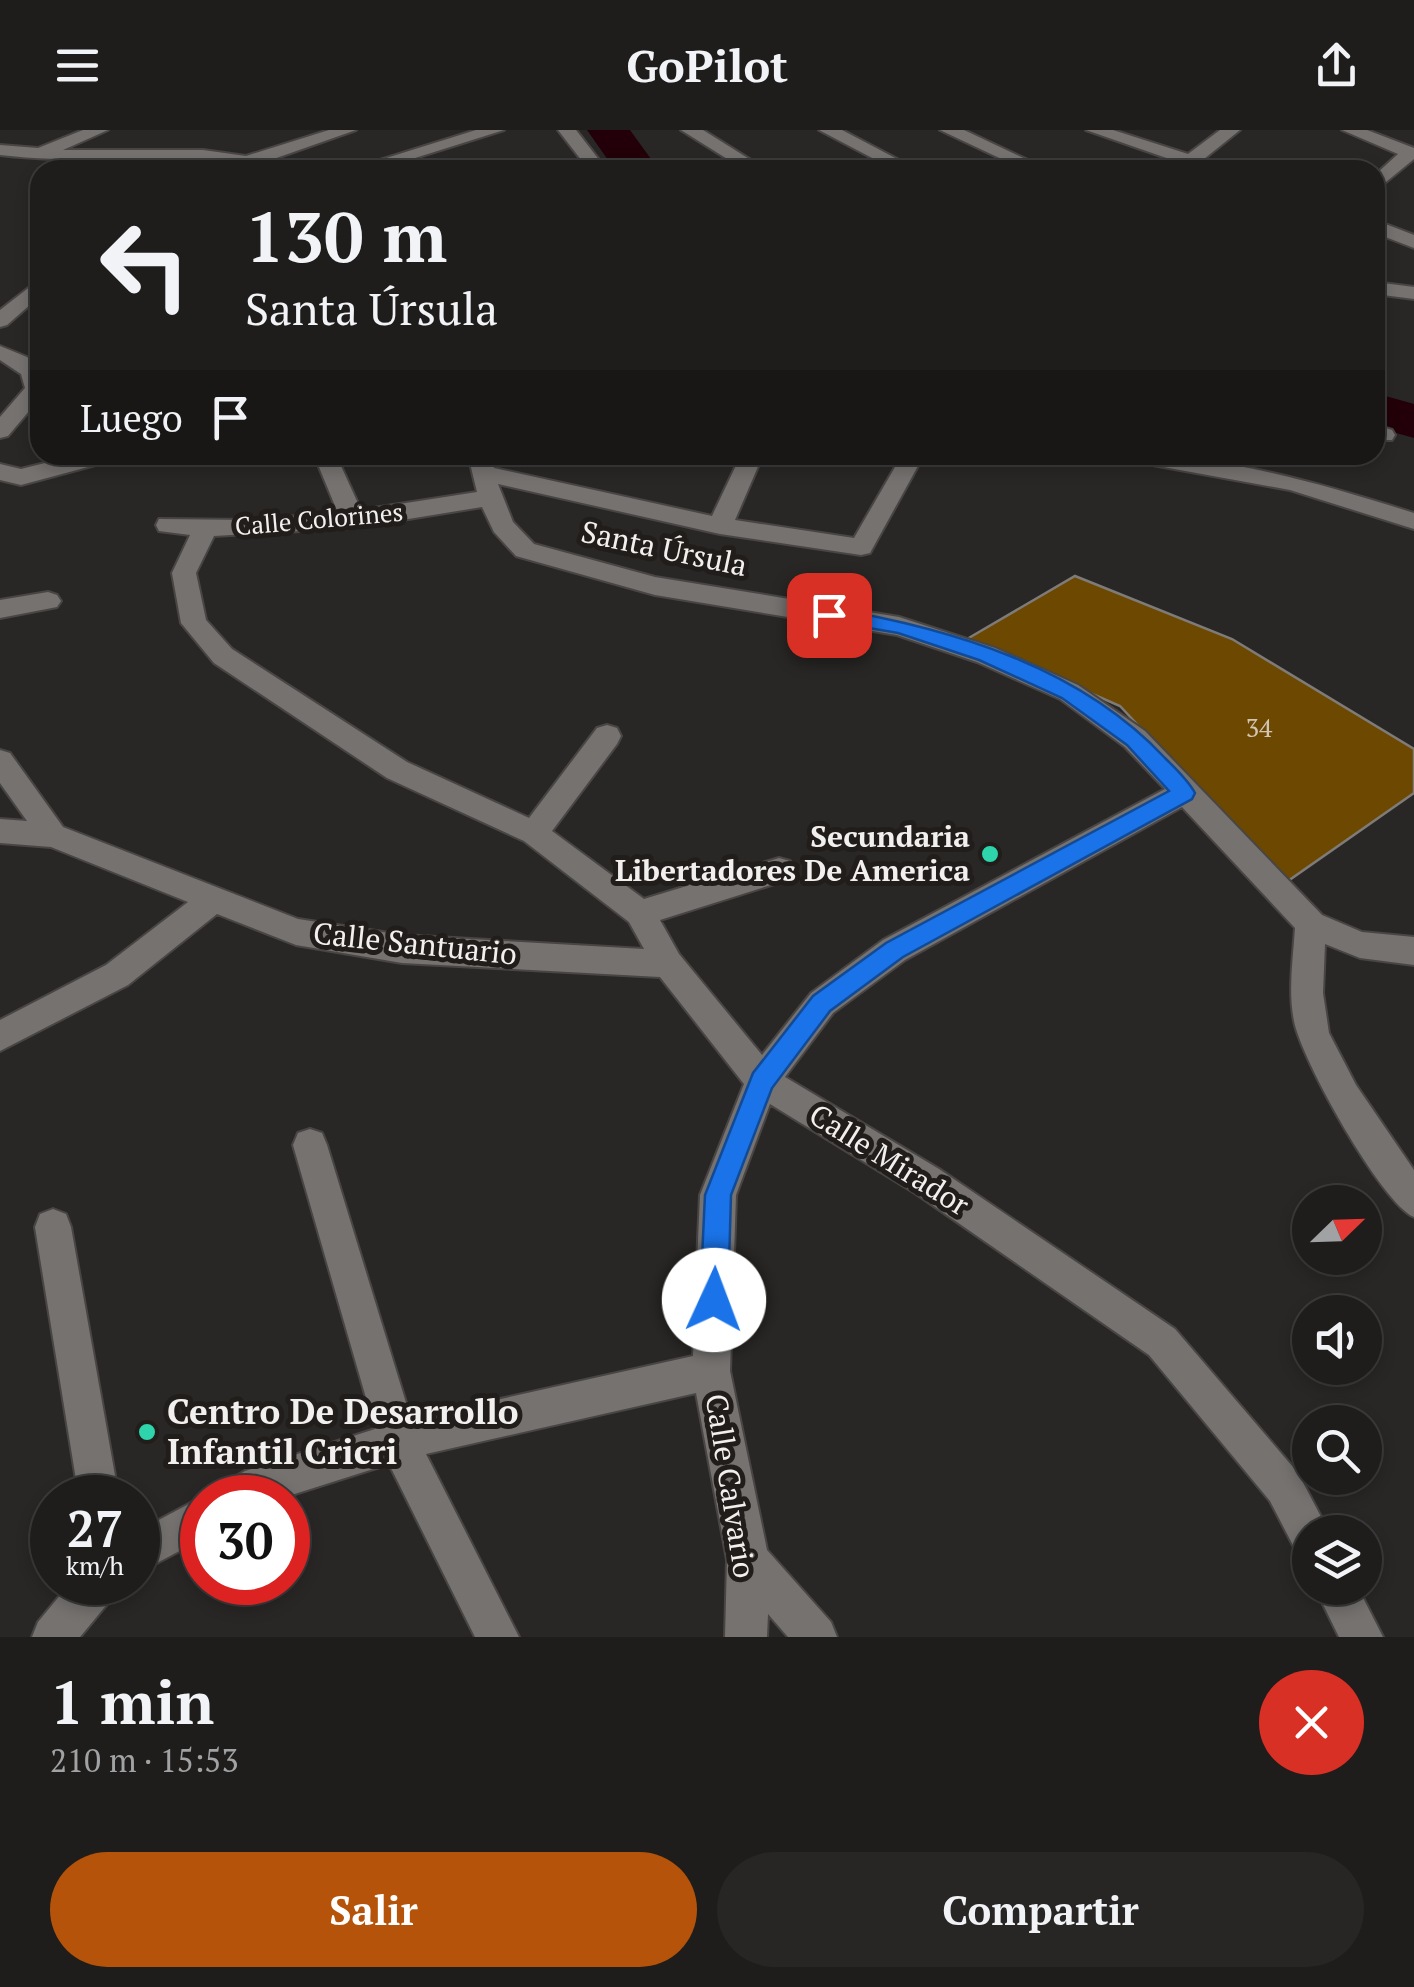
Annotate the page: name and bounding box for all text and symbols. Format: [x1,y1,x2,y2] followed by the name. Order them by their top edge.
[626,35,788,95] text: GoPilot
[50,38,105,93] icon: menu
[1309,38,1364,93] icon: share
[245,189,447,282] text: 130 m
[80,200,210,330] icon: left
[245,278,498,338] text: Santa Úrsula
[203,390,258,445] icon: arrive
[80,393,183,443] text: Luego
[234,495,404,542] street label: Calle Colorines
[578,511,751,585] street label: Santa Úrsula
[787,573,872,658] pin
[802,588,857,643] icon: arrive
[1246,711,1273,744] house number: 34
[615,816,970,890] place label: Secundaria Libertadores De America
[979,843,1001,865] marker: Secundaria Libertadores De America
[311,912,519,974] street label: Calle Santuario
[802,1094,977,1224] street label: Calle Mirador
[1292,1185,1382,1275] north arrow
[1292,1185,1382,1605] map controls
[662,1248,766,1352] position arrow
[1292,1295,1382,1385] button: sound
[167,1388,519,1474] place label: Centro De Desarrollo Infantil Cricri
[697,1391,765,1581] street label: Calle Calvario
[1292,1405,1382,1495] button: search
[136,1421,158,1443] marker: Centro De Desarrollo Infantil Cricri
[180,1475,310,1605] speed limit sign: 30
[67,1495,123,1561] text: 27
[1292,1515,1382,1605] button: layers
[66,1549,124,1582] text: km/h
[50,1662,214,1741] text: 1 min
[1259,1670,1364,1775] button: close
[50,1739,238,1781] text: 210 m · 15:53
[50,1852,697,1967] button: Salir
[717,1852,1364,1967] button: Compartir

